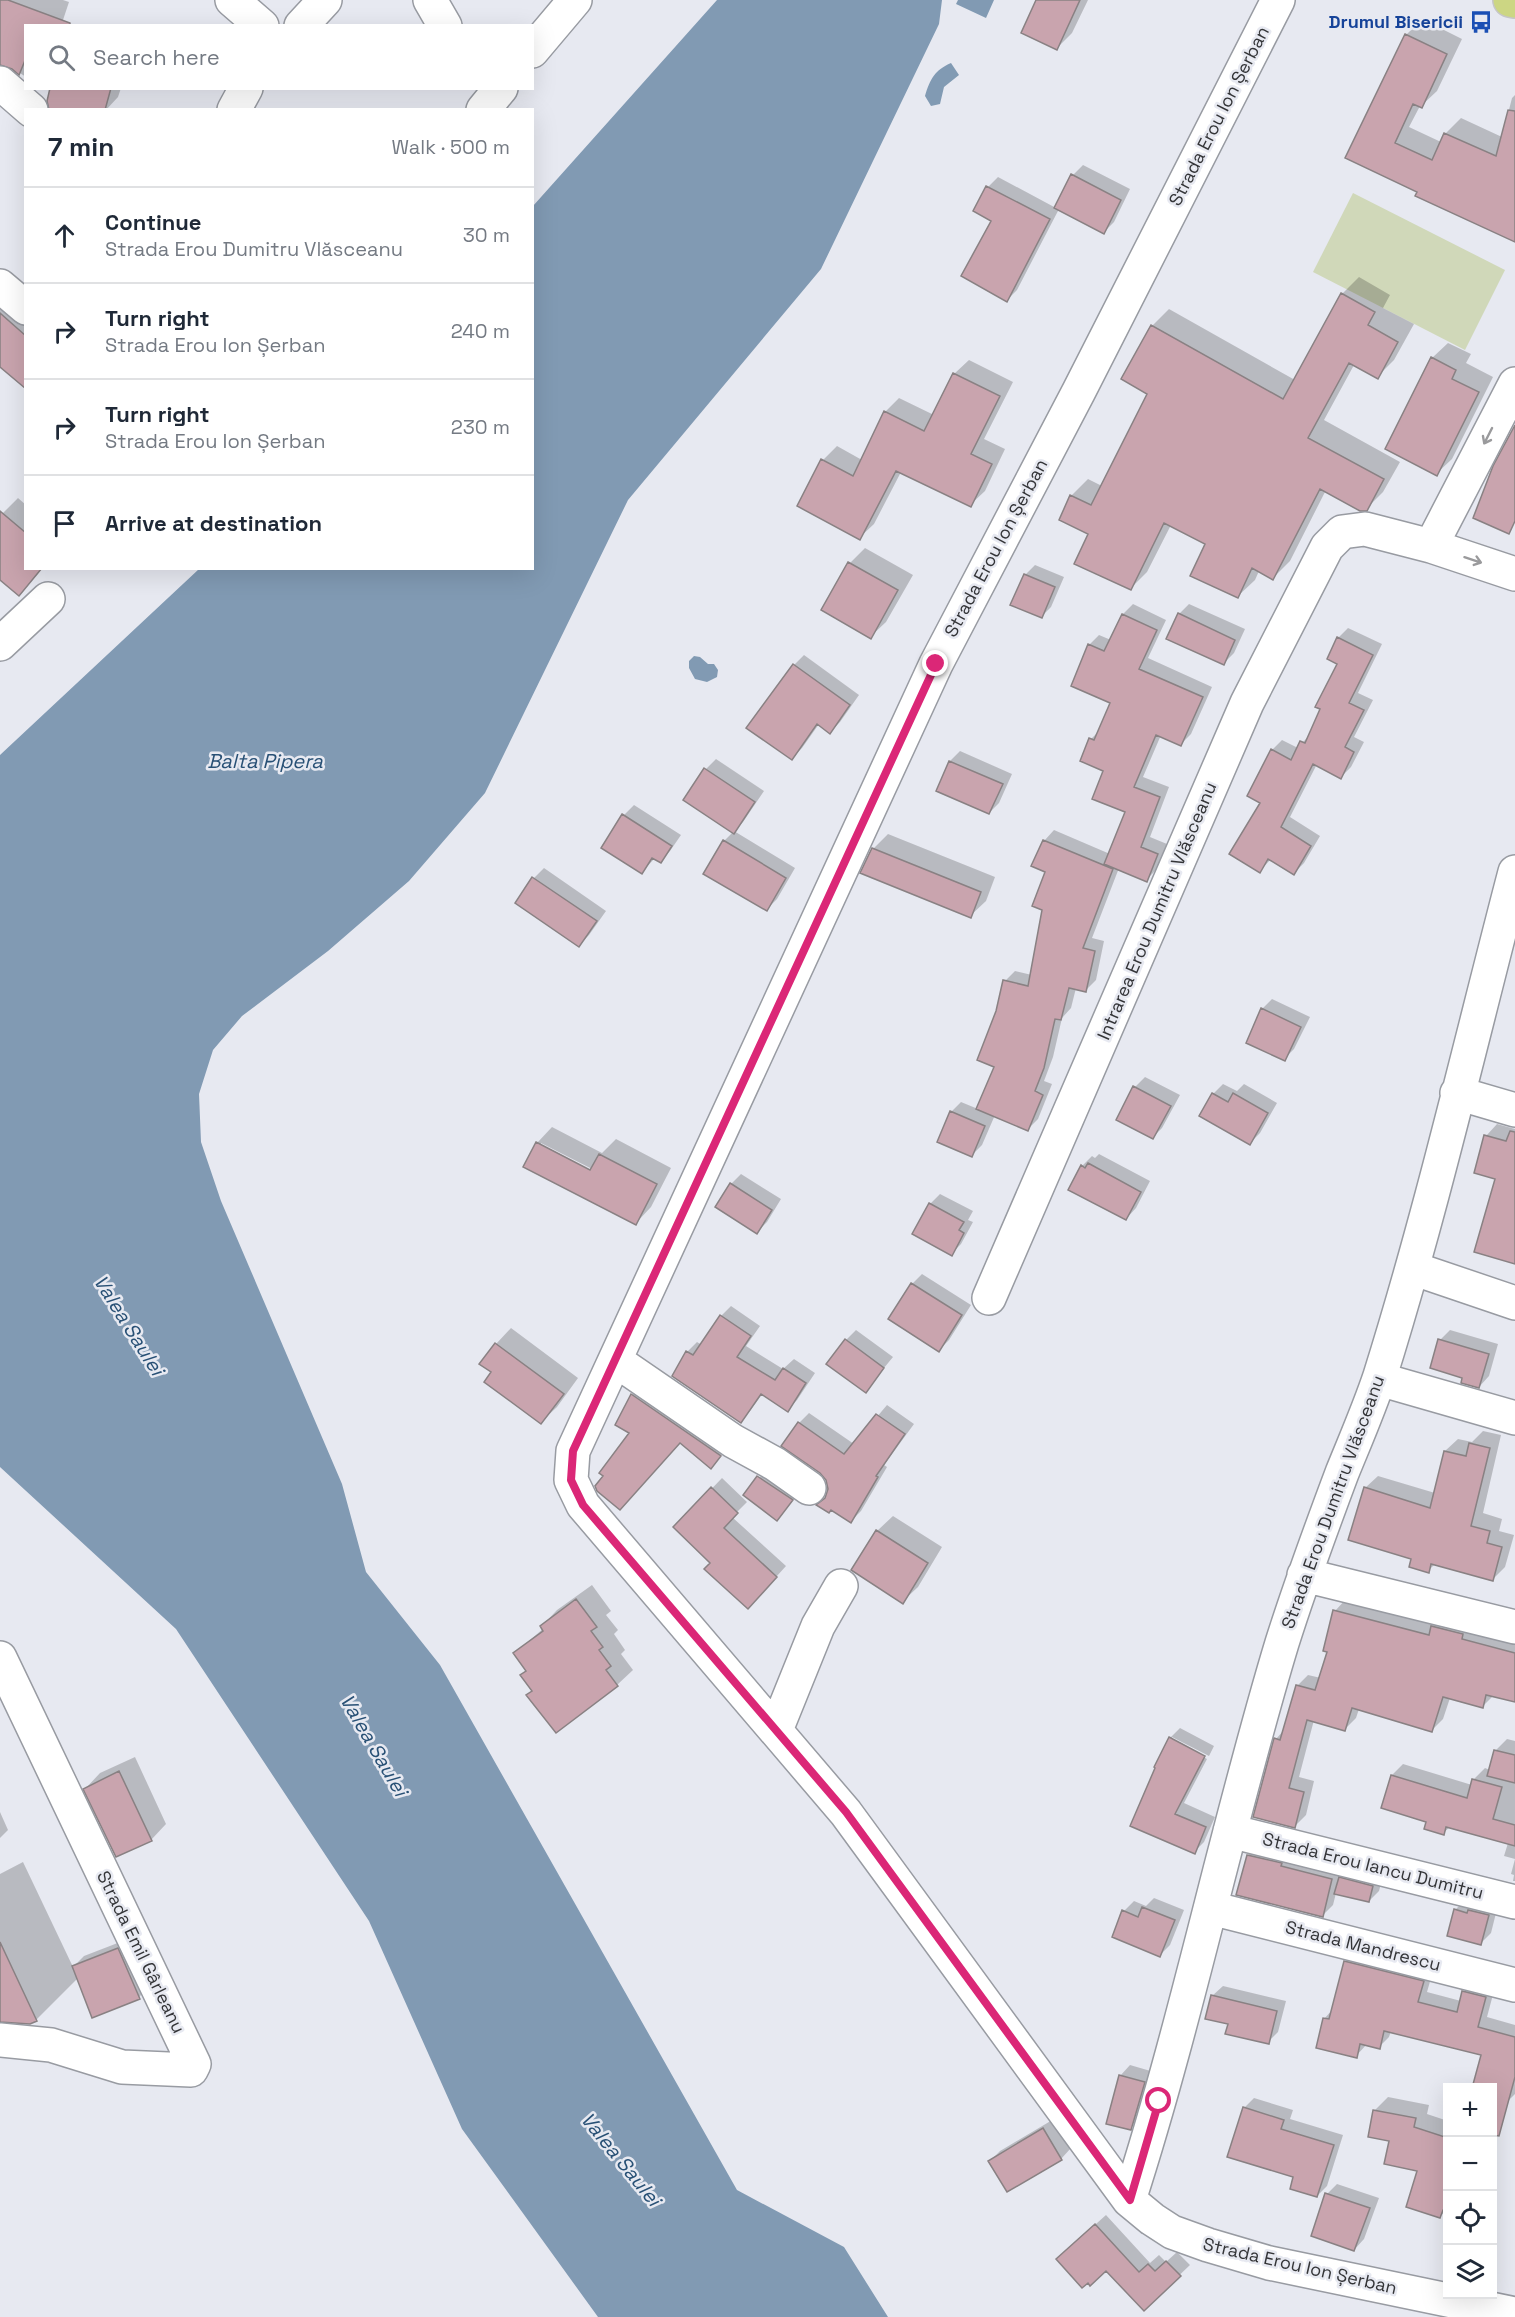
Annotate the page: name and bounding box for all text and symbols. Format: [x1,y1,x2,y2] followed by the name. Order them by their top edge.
[1468,9,1494,35] bus stop icon: Drumul Bisericii
[1329,10,1463,33] place label: Drumul Bisericii
[1163,22,1274,209] street label: Strada Erou Ion Șerban
[24,24,534,90] search box
[45,41,78,74] icon: search
[93,43,220,71] text: Search here
[48,130,114,164] text: 7 min
[392,134,510,160] text: Walk · 500 m
[105,208,201,236] text: Continue
[48,219,81,252] icon: ahead
[463,222,510,248] text: 30 m
[105,236,403,262] text: Strada Erou Dumitru Vlăsceanu
[105,304,210,332] text: Turn right
[48,315,81,348] icon: right
[451,318,510,344] text: 240 m
[105,332,326,358] text: Strada Erou Ion Șerban
[105,400,210,428] text: Turn right
[48,411,81,444] icon: right
[451,414,510,440] text: 230 m
[1482,427,1493,445] one-way arrow
[105,428,326,454] text: Strada Erou Ion Șerban
[939,455,1052,641] street label: Strada Erou Ion Șerban
[48,507,81,540] icon: arrive
[105,509,322,537] text: Arrive at destination
[1463,555,1482,566] one-way arrow
[922,650,948,676] route end
[207,748,323,774] water label: Balta Pipera
[1092,778,1221,1043] street label: Intrarea Erou Dumitru Vlăsceanu
[88,1270,171,1382] water label: Valea Saulei
[1276,1372,1389,1632] street label: Strada Erou Dumitru Vlăsceanu
[334,1689,415,1803] water label: Valea Saulei
[1260,1827,1486,1904] street label: Strada Erou Iancu Dumitru
[92,1867,191,2037] street label: Strada Emil Gârleanu
[1283,1915,1443,1976] street label: Strada Mandrescu
[1443,2083,1497,2299] map controls
[1443,2083,1497,2137] button: +
[1145,2087,1171,2113] route start
[575,2107,668,2213] water label: Valea Saulei
[1443,2137,1497,2191] button: −
[1443,2191,1497,2245] button: locate
[1201,2232,1399,2299] street label: Strada Erou Ion Șerban
[1443,2245,1497,2299] button: layers

